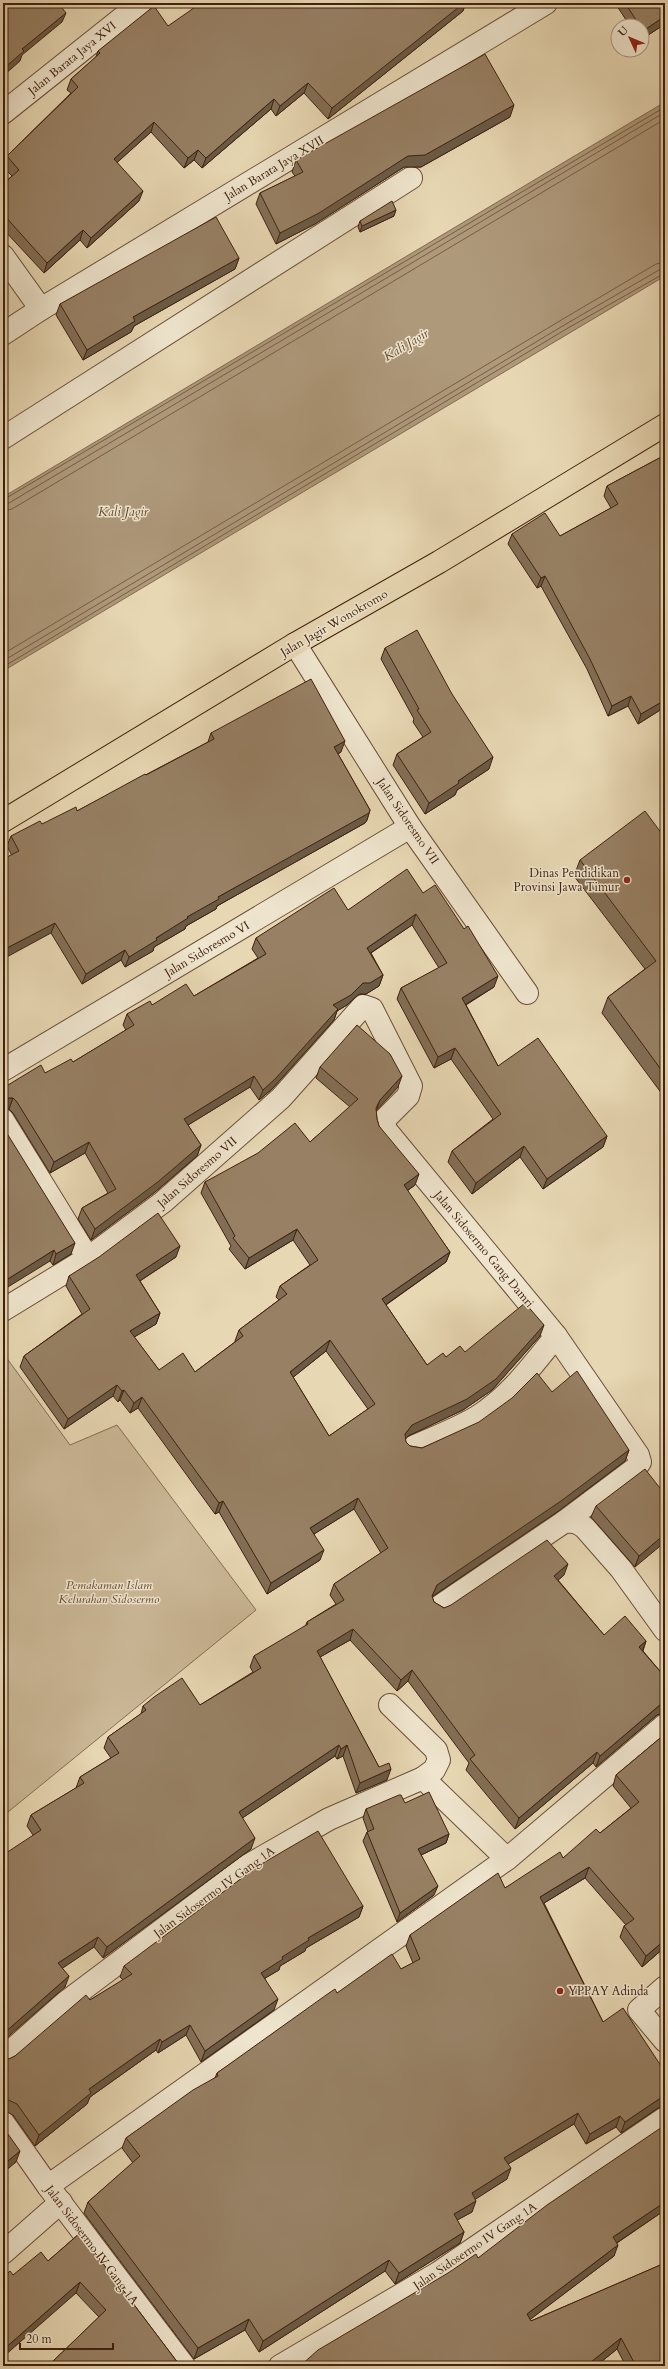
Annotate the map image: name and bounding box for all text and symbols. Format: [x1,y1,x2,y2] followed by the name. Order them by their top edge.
[23,17,119,100] street label: Jalan Barata Jaya XVI
[610,18,650,58] north arrow
[615,23,632,40] text: U
[220,132,327,205] street label: Jalan Barata Jaya XVII
[380,324,433,366] water label: Kali Jagir
[98,503,149,521] water label: Kali Jagir
[276,585,391,661] street label: Jalan Jagir Wonokromo
[372,773,443,867] street label: Jalan Sidoresmo VII
[514,865,620,895] place label: Dinas Pendidikan Provinsi Jawa Timur
[622,875,632,885] marker: Dinas Pendidikan Provinsi Jawa Timur
[160,917,252,982] street label: Jalan Sidoresmo VI
[152,1133,240,1212] street label: Jalan Sidoresmo VII
[429,1186,538,1311] street label: Jalan Sidosermo Gang Damri
[59,1577,160,1607] park label: Pemakaman Islam Kelurahan Sidosermo
[149,1842,278,1942] street label: Jalan Sidosermo IV Gang 1A
[568,1983,649,1999] place label: YPPAY Adinda
[555,1986,565,1996] marker: YPPAY Adinda
[41,2180,143,2308] street label: Jalan Sidosermo IV Gang 1A
[408,2198,540,2295] street label: Jalan Sidosermo IV Gang 1A
[20,2325,113,2351] scale bar
[26,2331,53,2347] text: 20 m

